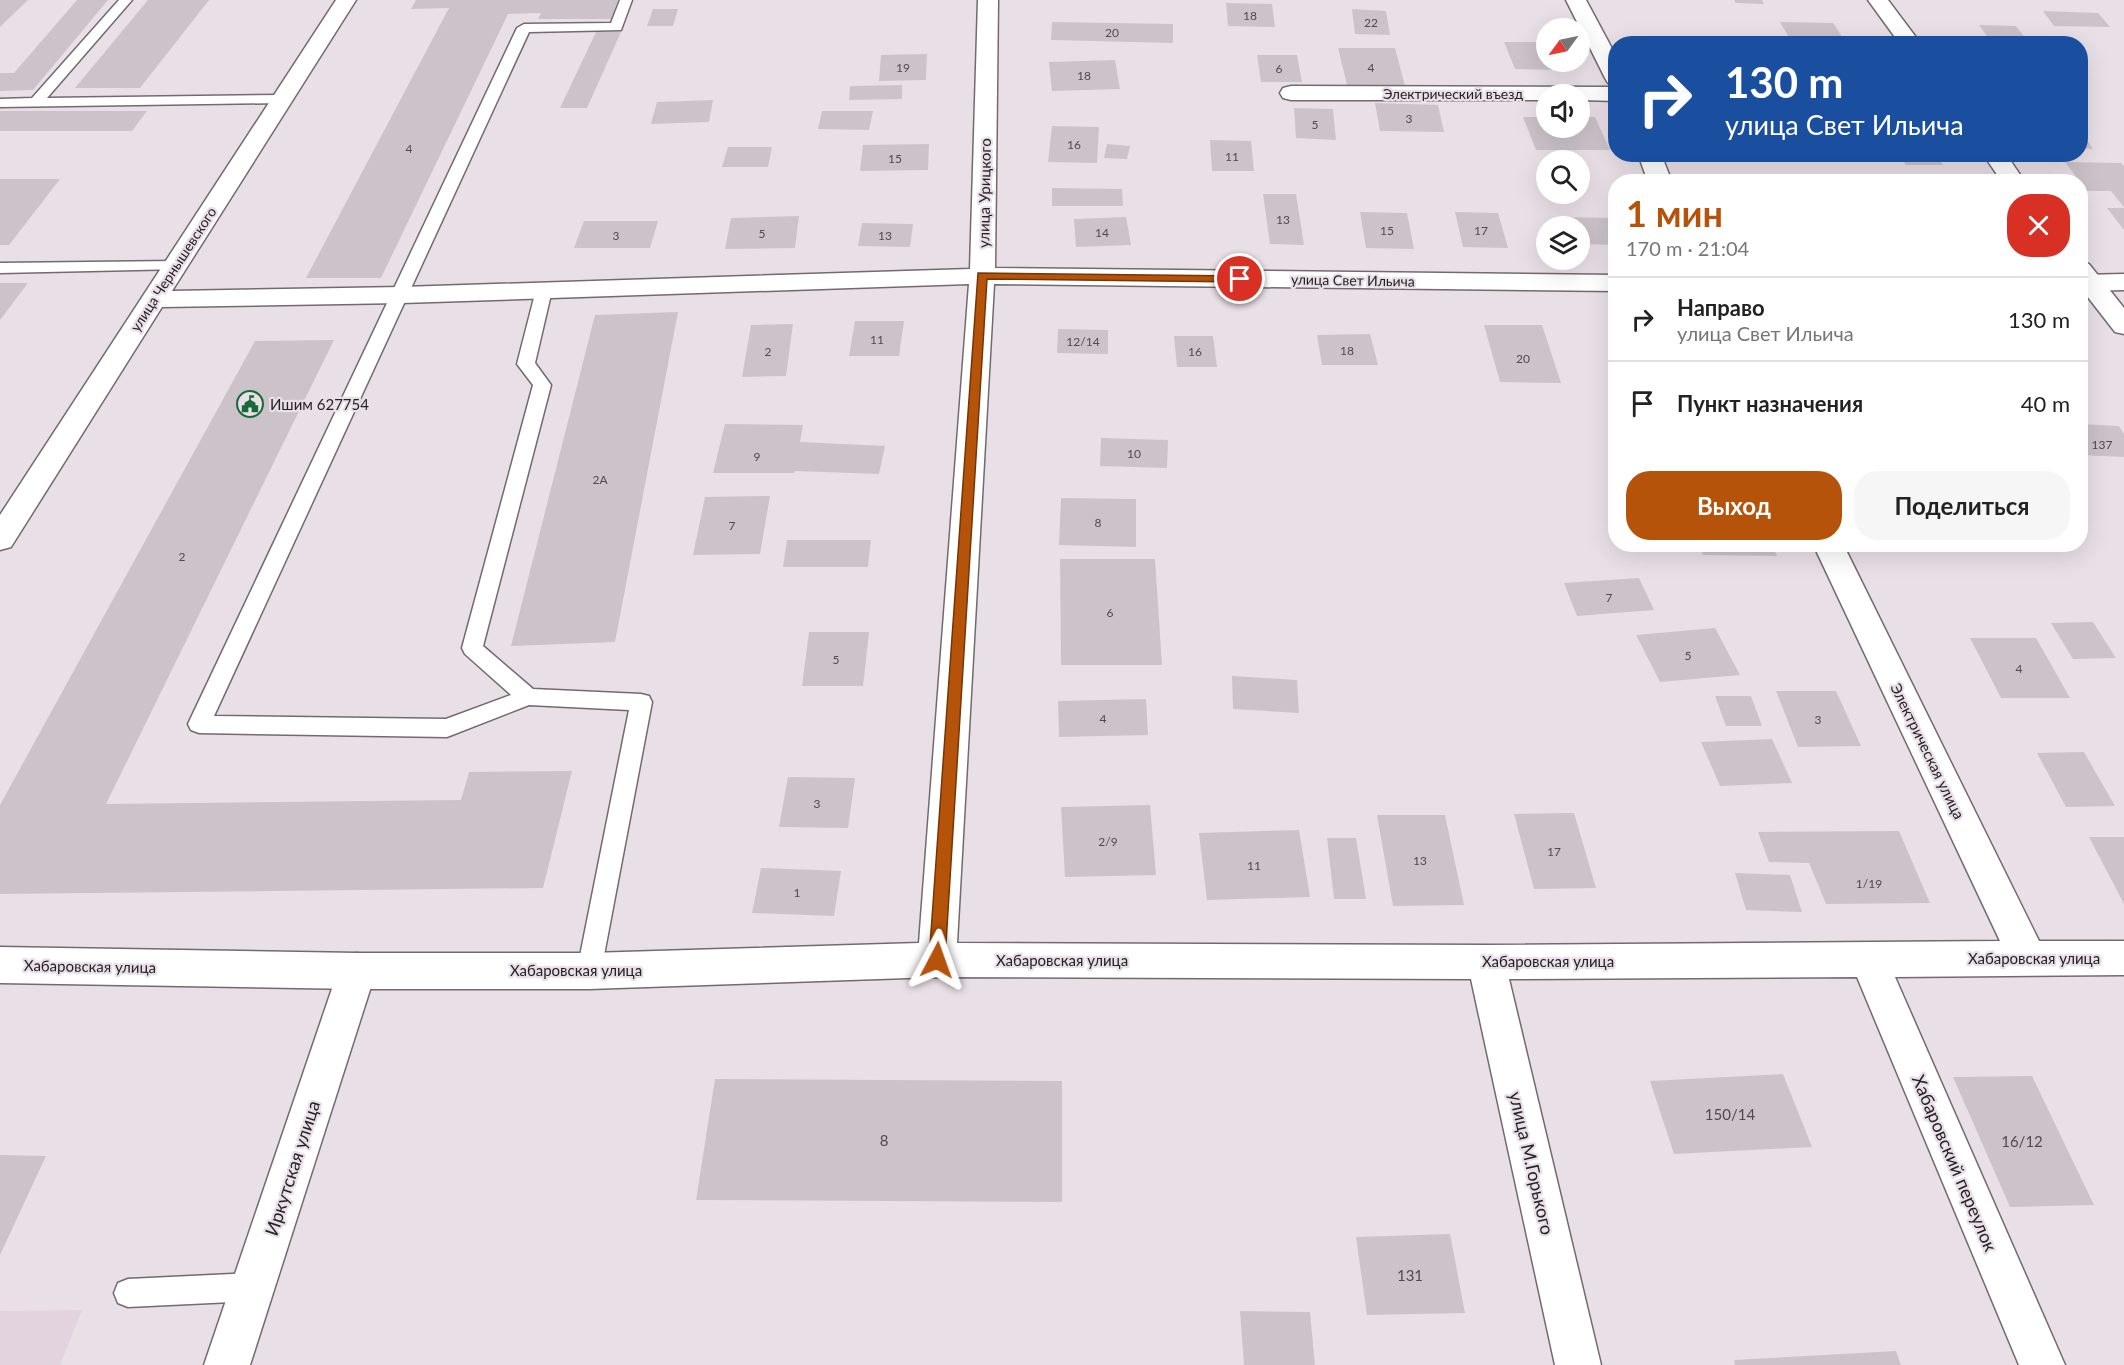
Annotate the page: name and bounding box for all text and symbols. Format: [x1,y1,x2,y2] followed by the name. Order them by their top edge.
[1243,8,1257,23] house number: 18
[1364,15,1378,30] house number: 22
[1536,18,1590,72] north arrow
[1536,18,1590,270] map controls
[1105,25,1119,40] house number: 20
[1725,57,1843,107] text: 130 m
[896,60,910,75] house number: 19
[1368,60,1375,75] house number: 4
[1626,60,1704,138] icon: right
[1276,61,1283,76] house number: 6
[1077,68,1091,83] house number: 18
[1536,84,1590,138] button: sound
[1383,85,1523,102] street label: Электрический въезд
[1725,108,1964,141] text: улица Свет Ильича
[1406,111,1413,126] house number: 3
[1312,117,1319,132] house number: 5
[1067,137,1081,152] house number: 16
[974,138,994,248] street label: улица Урицкого
[406,141,413,156] house number: 4
[1225,149,1239,164] house number: 11
[1536,150,1590,204] button: search
[888,151,902,166] house number: 15
[1626,191,1723,235] text: 1 мин
[2007,194,2070,257] button: close
[126,204,220,334] street label: улица Чернышевского
[1276,212,1290,227] house number: 13
[1536,216,1590,270] button: layers
[1380,223,1394,238] house number: 15
[1474,223,1488,238] house number: 17
[1095,225,1109,240] house number: 14
[759,226,766,241] house number: 5
[613,228,620,243] house number: 3
[878,228,892,243] house number: 13
[1626,236,1749,260] text: 170 m · 21:04
[1214,253,1265,304] pin
[1223,262,1256,295] icon: arrive
[1291,270,1415,290] street label: улица Свет Ильича
[1677,294,1765,321] text: Направо
[1626,303,1659,336] icon: right
[2008,306,2070,333] text: 130 m
[1677,321,1854,345] text: улица Свет Ильича
[870,332,884,347] house number: 11
[1066,334,1100,349] house number: 12/14
[1340,343,1354,358] house number: 18
[765,344,772,359] house number: 2
[1188,344,1202,359] house number: 16
[1516,351,1530,366] house number: 20
[1626,387,1659,420] icon: arrive
[235,389,265,419] public building icon: Ишим 627754
[1677,390,1863,417] text: Пункт назначения
[2021,390,2070,417] text: 40 m
[270,395,369,413] place label: Ишим 627754
[2092,437,2112,452] house number: 137
[1127,446,1141,461] house number: 10
[754,449,761,464] house number: 9
[1626,471,1842,540] button: Выход
[1854,471,2070,540] button: Поделиться
[592,472,608,487] house number: 2А
[1095,515,1102,530] house number: 8
[729,518,736,533] house number: 7
[179,549,186,564] house number: 2
[1606,590,1613,605] house number: 7
[1107,605,1114,620] house number: 6
[1685,648,1692,663] house number: 5
[833,652,840,667] house number: 5
[2016,661,2023,676] house number: 4
[1887,680,1969,822] street label: Электрическая улица
[1100,711,1107,726] house number: 4
[1815,712,1822,727] house number: 3
[814,796,821,811] house number: 3
[1098,834,1118,849] house number: 2/9
[1547,844,1561,859] house number: 17
[1413,853,1427,868] house number: 13
[1247,858,1261,873] house number: 11
[1856,876,1882,891] house number: 1/19
[794,885,801,900] house number: 1
[905,928,969,992] position arrow
[1968,949,2100,967] street label: Хабаровская улица
[996,951,1128,969] street label: Хабаровская улица
[1482,952,1614,970] street label: Хабаровская улица
[24,956,156,976] street label: Хабаровская улица
[510,961,642,979] street label: Хабаровская улица
[1908,1071,2002,1255] street label: Хабаровский переулок
[1505,1089,1559,1237] street label: улица М.Горького
[260,1098,324,1238] street label: Иркутская улица
[1705,1105,1755,1123] house number: 150/14
[880,1131,888,1149] house number: 8
[2001,1132,2043,1150] house number: 16/12
[1397,1266,1423,1284] house number: 131

